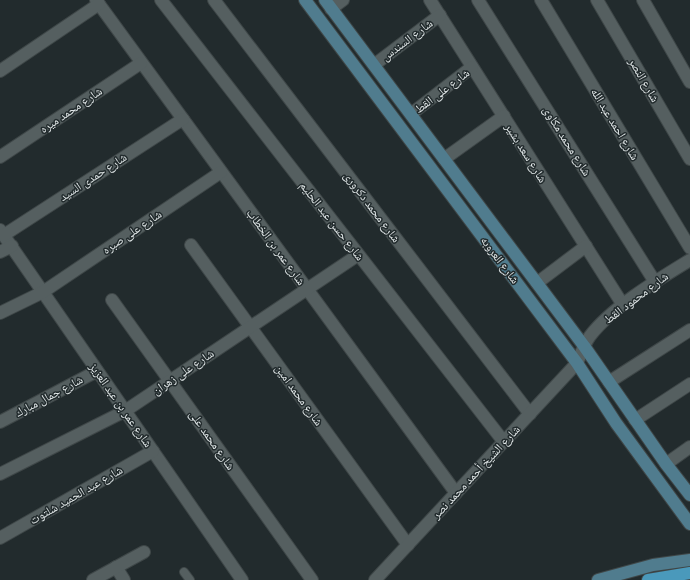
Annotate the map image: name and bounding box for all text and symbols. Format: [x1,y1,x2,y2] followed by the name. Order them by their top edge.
[379,16,436,65] street label: شارع السندس
[624,55,662,105] street label: شارع النصر
[412,66,473,117] street label: شارع على القط
[37,84,105,137] street label: شارع محمد ميره
[587,85,642,163] street label: شارع احمد عبد الله
[539,104,594,179] street label: شارع محمد مكاوى
[501,120,550,186] street label: شارع سعد بشير
[57,150,130,205] street label: شارع حمدى السيد
[340,169,403,246] street label: شارع محمد دكرورى
[296,179,367,264] street label: شارع حسن عبد الحليم
[243,206,308,289] street label: شارع عمر بن الخطاب
[100,207,165,258] street label: شارع على صبره
[477,234,522,287] street label: شارع العروبه
[601,269,672,328] street label: شارع محمود القط
[150,346,217,399] street label: شارع على زهران
[85,359,155,451] street label: شارع عمر بن عبد العزيز
[271,362,326,429] street label: شارع محمد امين
[13,372,86,421] street label: شارع جمال مبارك
[185,407,238,473] street label: شارع محمد على
[428,422,524,523] street label: شارع الشيخ أحمد محمد نصر
[27,463,126,528] street label: شارع عبد الحميد شلتوت

